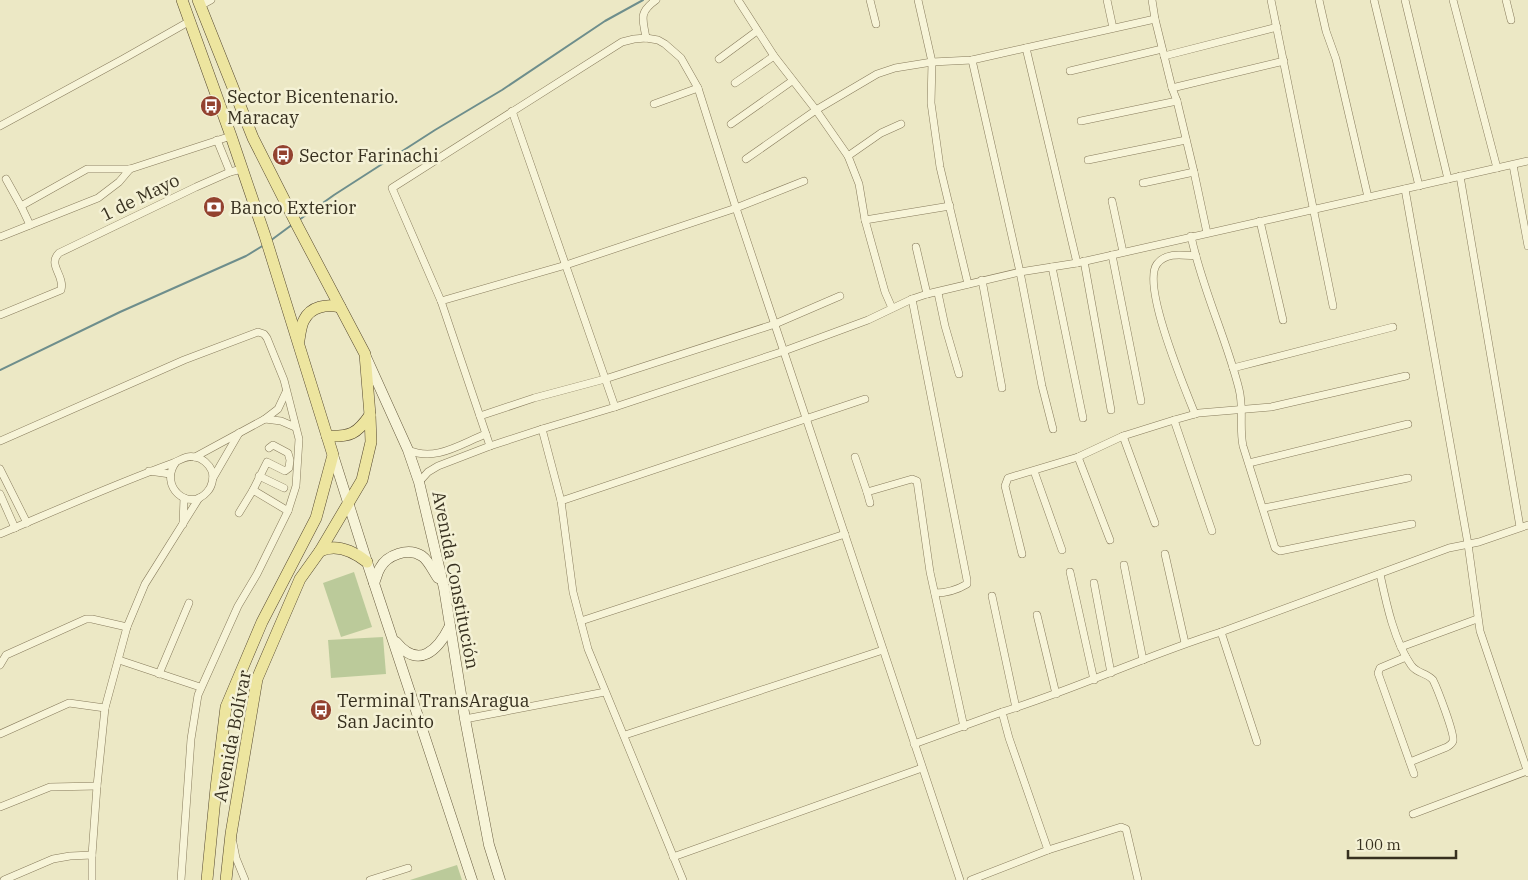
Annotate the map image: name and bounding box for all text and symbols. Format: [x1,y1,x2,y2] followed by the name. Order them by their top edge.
[227,85,399,129] place label: Sector Bicentenario. Maracay
[199,94,223,118] bus stop icon: Sector Bicentenario. Maracay
[271,143,295,167] bus stop icon: Sector Farinachi
[299,144,439,167] place label: Sector Farinachi
[97,168,183,226] street label: 1 de Mayo
[202,195,226,219] bank icon: Banco Exterior
[230,196,356,219] place label: Banco Exterior
[427,489,485,671] street label: Avenida Constitución
[208,668,256,804] street label: Avenida Bolívar
[337,689,530,733] place label: Terminal TransAragua San Jacinto
[309,698,333,722] bus stop icon: Terminal TransAragua San Jacinto
[1348,828,1456,860] scale bar
[1356,835,1401,854] text: 100 m

